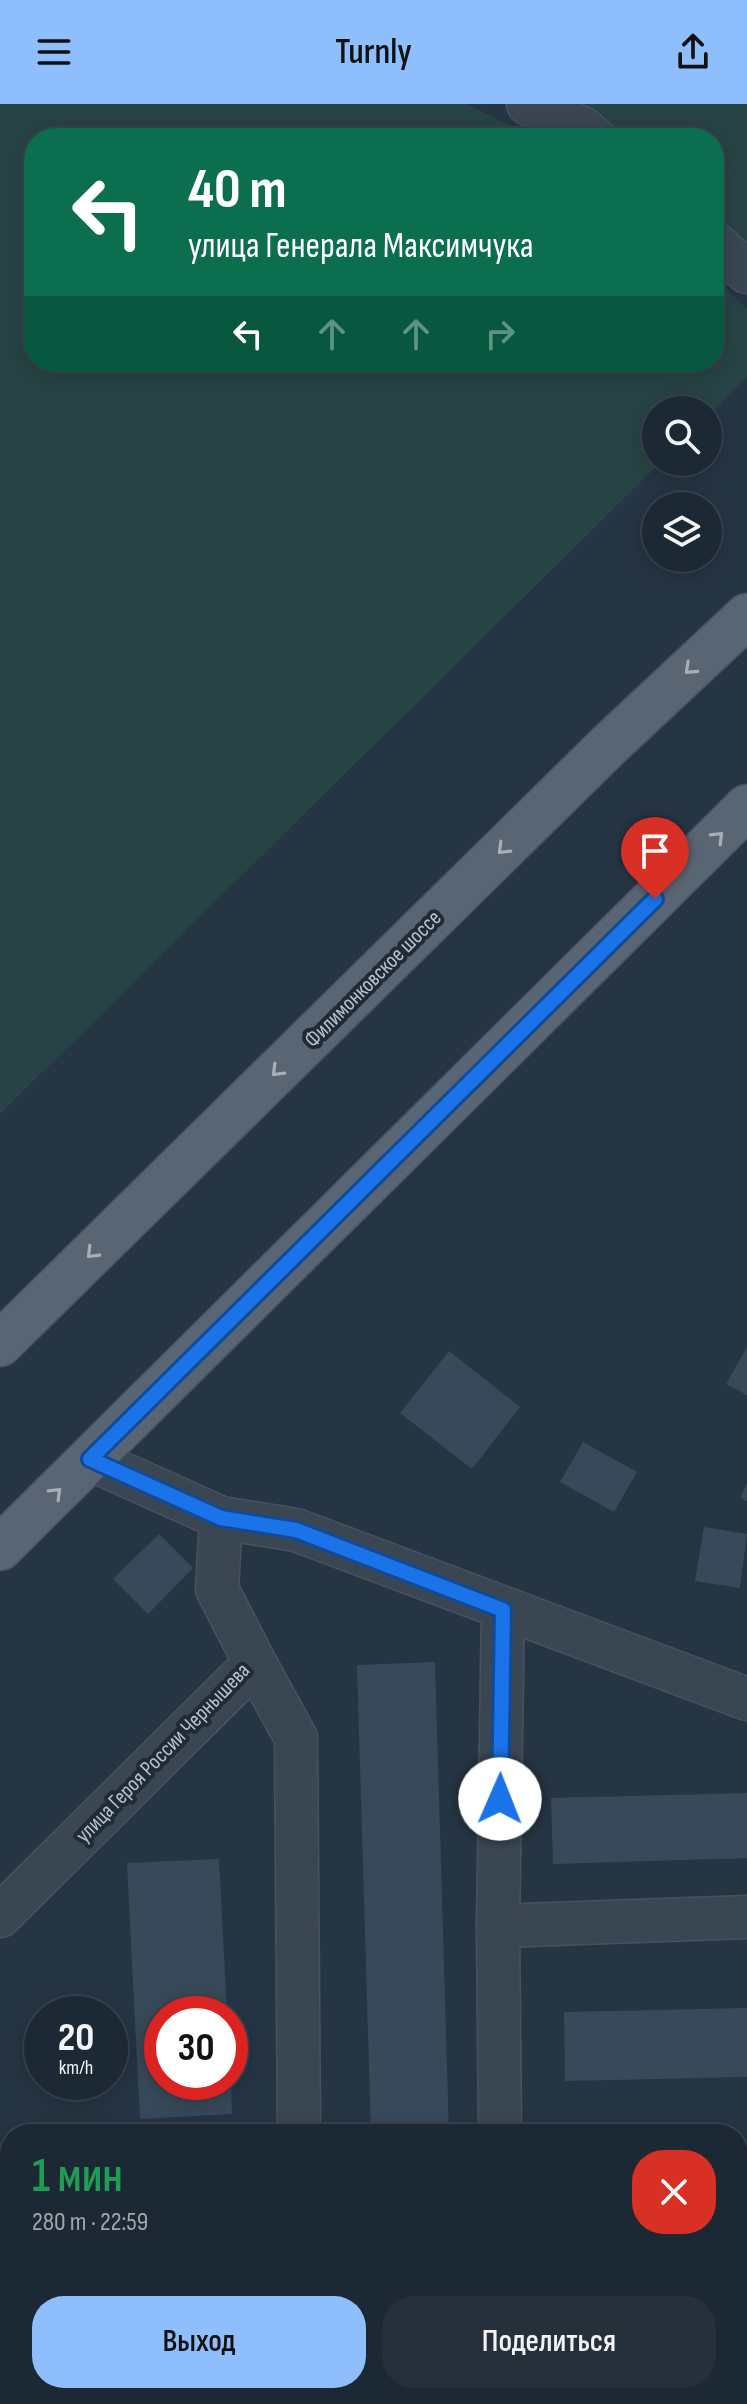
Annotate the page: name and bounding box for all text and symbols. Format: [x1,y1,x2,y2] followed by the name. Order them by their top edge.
[32,30,76,74] icon: menu
[671,30,715,74] icon: share
[335,31,412,74] text: Turnly
[188,157,287,224] text: 40 m
[56,160,160,264] icon: left
[188,225,534,268] text: улица Генерала Максимчука
[226,312,270,356] icon: left
[310,312,354,356] icon: ahead
[394,312,438,356] icon: ahead
[478,312,522,356] icon: right
[642,396,722,572] map controls
[642,396,722,476] button: search
[642,492,722,572] button: layers
[685,660,699,675] one-way arrow
[621,817,689,899] pin
[633,829,677,873] icon: arrive
[708,832,723,846] one-way arrow
[497,840,512,855] one-way arrow
[299,905,447,1053] street label: Филимонковское шоссе
[272,1062,286,1076] one-way arrow
[87,1244,101,1259] one-way arrow
[47,1488,61,1502] one-way arrow
[70,1658,256,1849] street label: улица Героя России Чернышева
[458,1757,542,1841] position arrow
[144,1996,248,2100] speed limit sign: 30
[58,2014,94,2062] text: 20
[59,2056,93,2080] text: km/h
[32,2148,123,2205] text: 1 мин
[632,2150,716,2234] button: close
[32,2207,148,2238] text: 280 m · 22:59
[32,2296,366,2388] button: Выход
[382,2296,716,2388] button: Поделиться

